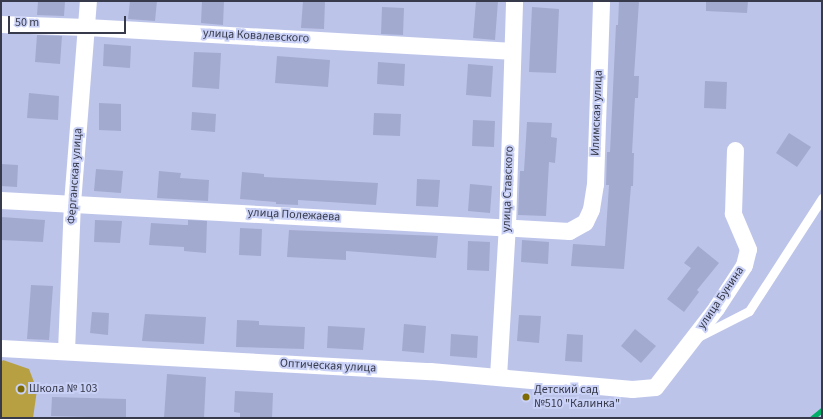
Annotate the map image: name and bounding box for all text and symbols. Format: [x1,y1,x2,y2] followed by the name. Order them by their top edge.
[10,8,128,34] scale bar
[15,14,39,31] text: 50 m
[202,26,310,46] street label: улица Ковалевского
[588,70,606,156] street label: Илимская улица
[64,128,86,224] street label: Ферганская улица
[499,146,517,232] street label: улица Ставского
[247,205,341,225] street label: улица Полежаева
[695,264,747,332] street label: улица Бунина
[280,356,376,376] street label: Оптическая улица
[29,382,98,396] place label: Школа № 103
[534,383,620,411] place label: Детский сад №510 "Калинка"
[16,384,26,394] marker: Школа № 103
[521,392,531,402] marker: Детский сад №510 "Калинка"

